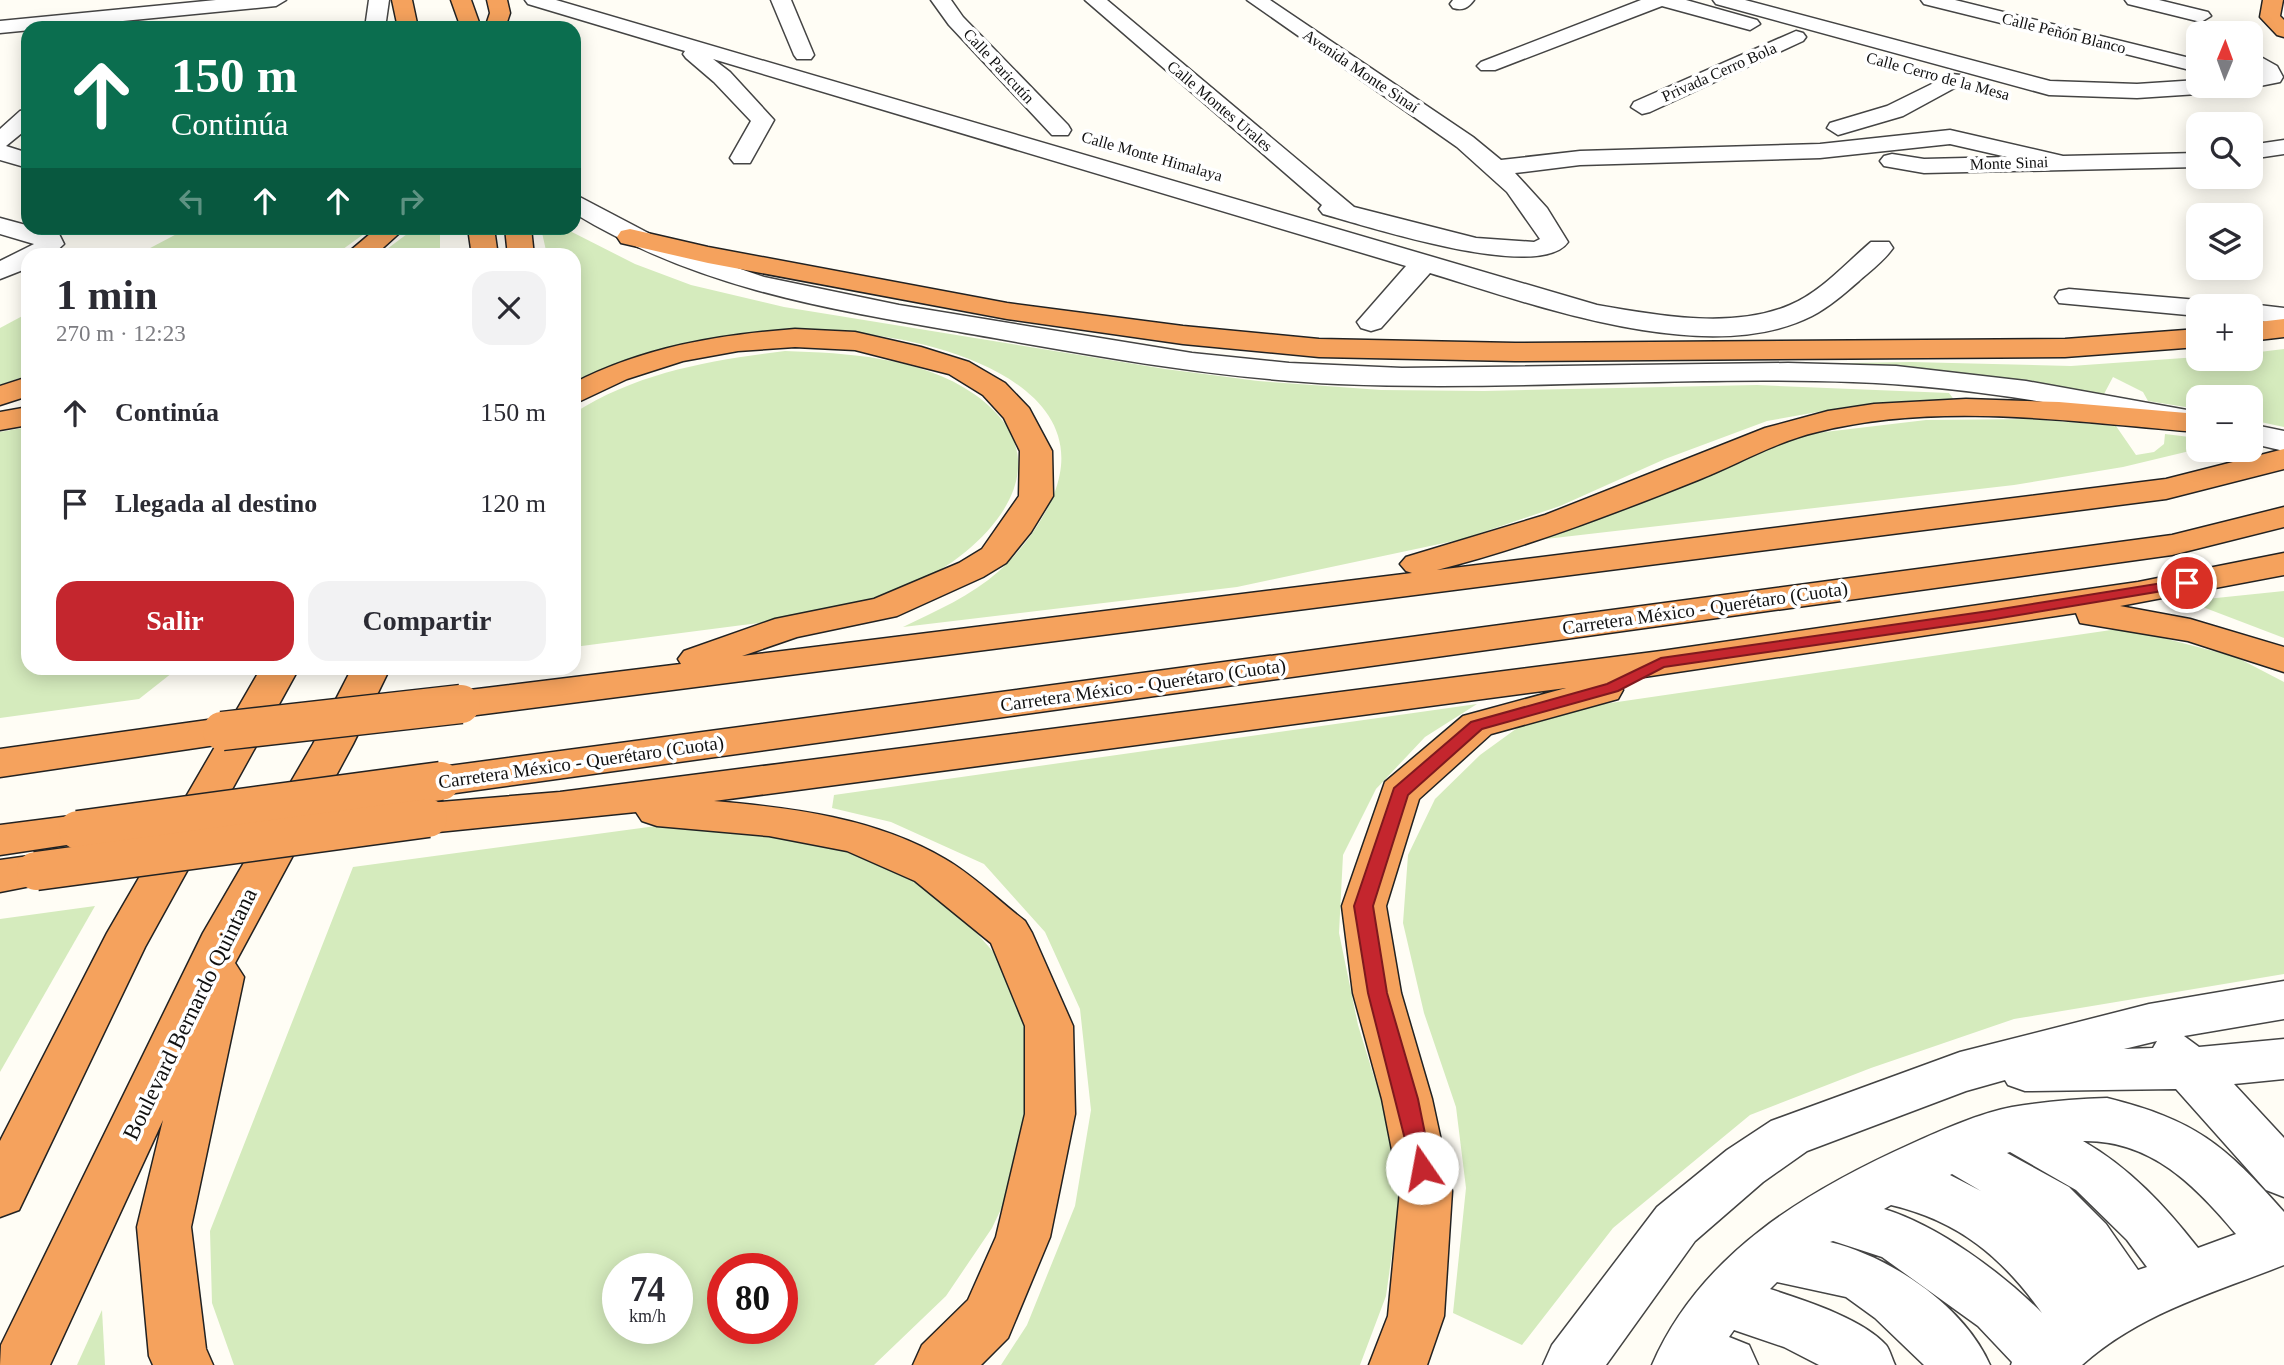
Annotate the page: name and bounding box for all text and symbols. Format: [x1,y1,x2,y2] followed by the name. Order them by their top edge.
[2000,9,2128,57] street label: Calle Peñón Blanco
[2186,21,2263,98] north arrow
[2186,21,2263,462] map controls
[960,25,1038,107] street label: Calle Paricutín
[1300,26,1422,116] street label: Avenida Monte Sinaí
[1659,39,1779,105] street label: Privada Cerro Bola
[171,48,298,103] text: 150 m
[56,49,147,140] icon: ahead
[1865,49,2011,103] street label: Calle Cerro de la Mesa
[1164,57,1276,155] street label: Calle Montes Urales
[171,106,288,142] text: Continúa
[2186,112,2263,189] button: search
[1079,128,1224,185] street label: Calle Monte Himalaya
[1969,153,2049,173] street label: Monte Sinai
[173,182,211,220] icon: left
[246,182,284,220] icon: ahead
[319,182,357,220] icon: ahead
[392,182,430,220] icon: right
[2186,203,2263,280] button: layers
[472,271,546,345] button: close
[56,272,158,318] text: 1 min
[2186,294,2263,371] button: +
[56,321,186,346] text: 270 m · 12:23
[2186,385,2263,462] button: −
[56,394,94,432] icon: ahead
[115,398,219,427] text: Continúa
[480,398,546,427] text: 150 m
[56,485,94,523] icon: arrive
[115,489,317,518] text: Llegada al destino
[480,489,546,518] text: 120 m
[2157,553,2217,613] pin
[2168,564,2206,602] icon: arrive
[1561,578,1849,639] street label: Carretera México - Querétaro (Cuota)
[56,581,294,661] button: Salir
[308,581,546,661] button: Compartir
[999,655,1287,716] street label: Carretera México - Querétaro (Cuota)
[437,732,725,793] street label: Carretera México - Querétaro (Cuota)
[118,884,262,1144] street label: Boulevard Bernardo Quintana
[1385,1131,1459,1205] position arrow
[707,1253,798,1344] speed limit sign: 80
[630,1270,665,1309] text: 74
[629,1306,666,1326] text: km/h

